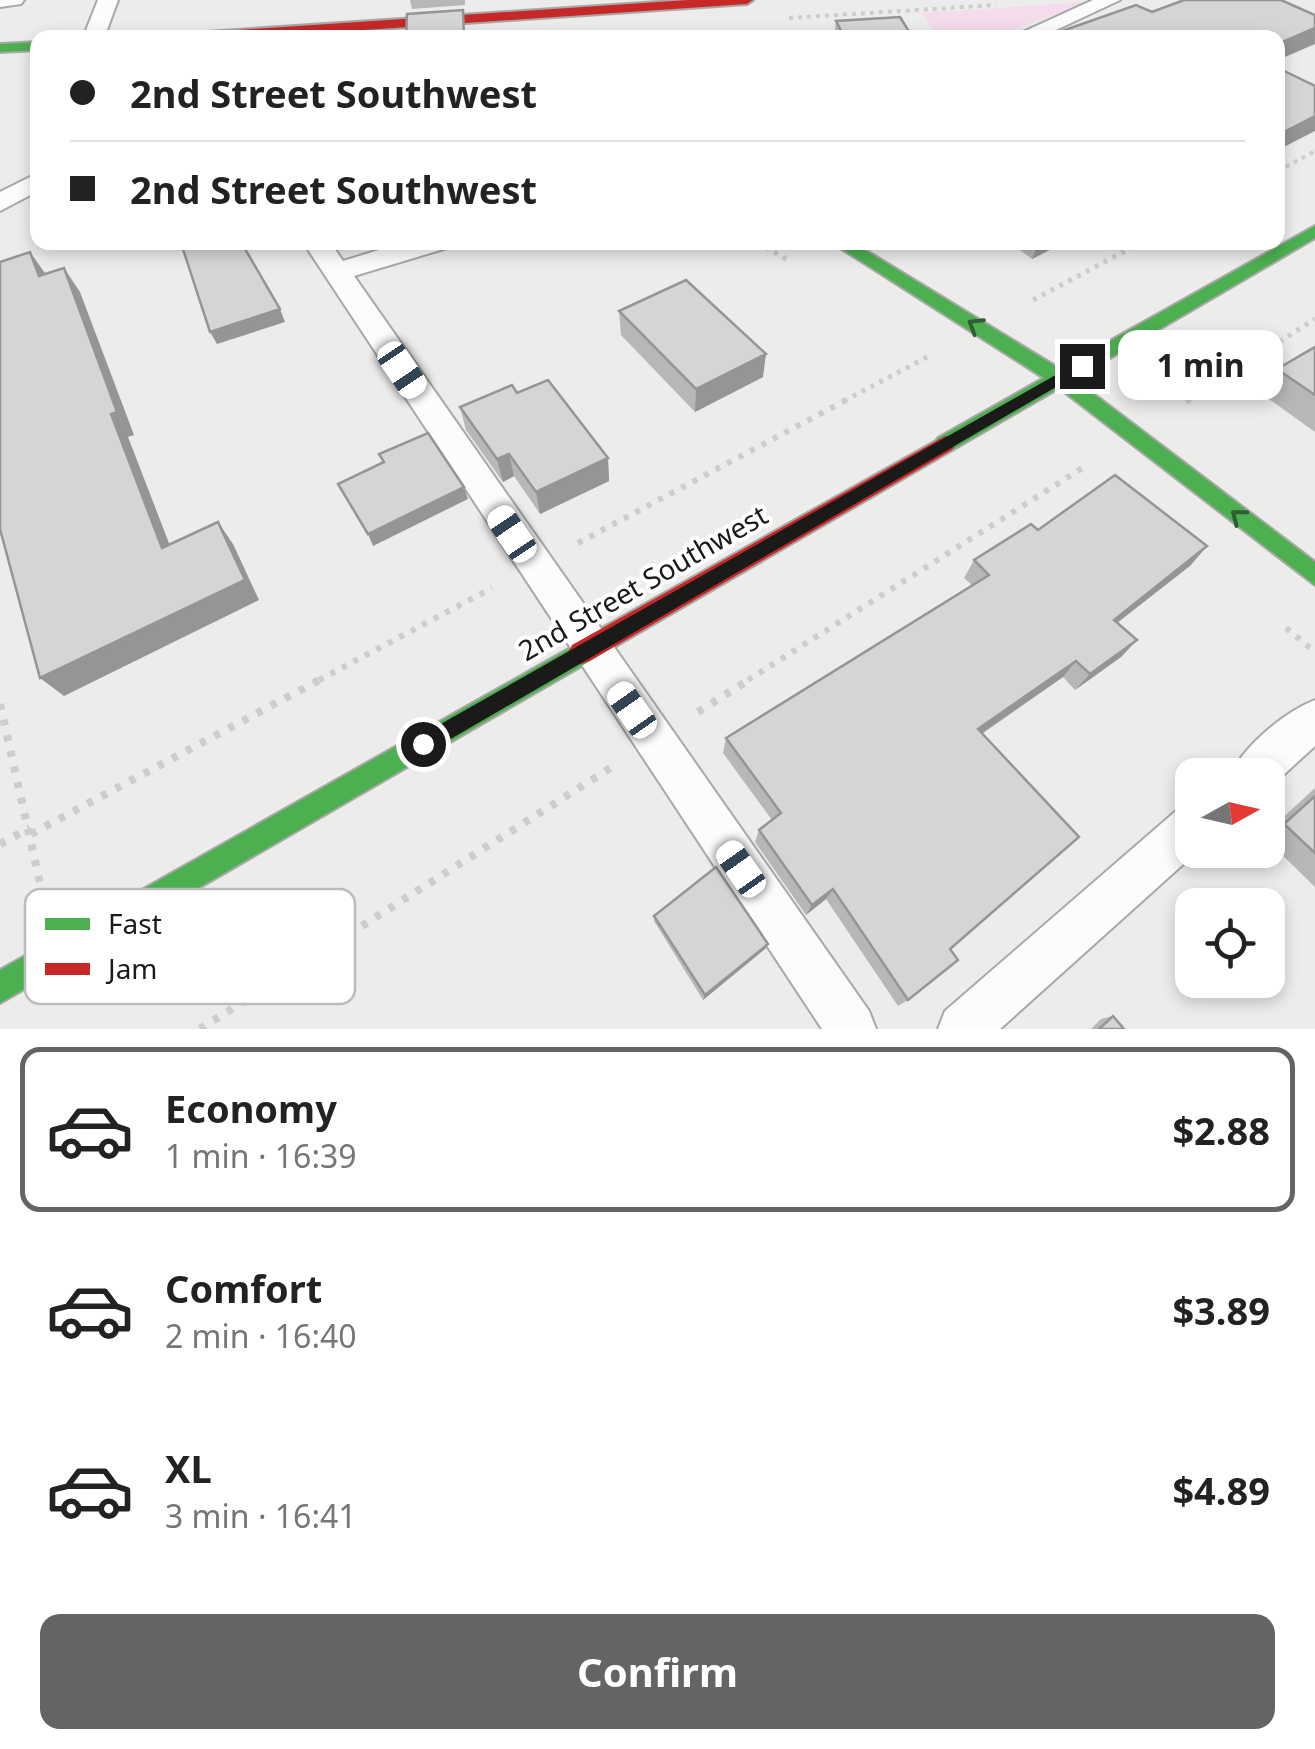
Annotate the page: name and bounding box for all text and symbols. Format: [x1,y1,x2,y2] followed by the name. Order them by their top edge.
[130,67,537,119] text: 2nd Street Southwest
[130,163,537,215] text: 2nd Street Southwest
[968,318,986,337] one-way arrow
[1117,331,1282,401] callout: 1 min
[373,337,431,403] car
[1156,343,1245,386] text: 1 min
[1060,344,1105,389] route end
[511,495,774,669] street label: 2nd Street Southwest
[483,501,541,567] car
[1231,510,1249,527] one-way arrow
[603,677,661,743] car
[401,722,446,767] route start
[1175,758,1285,868] north arrow
[1175,758,1285,998] map controls
[712,836,770,902] car
[1175,888,1285,998] button: locate
[25,889,355,1004] legend
[108,904,162,942] text: Fast
[105,949,158,987] text: Jam
[165,1082,337,1134] text: Economy
[45,1085,135,1175] icon: car
[1172,1104,1270,1156] text: $2.88
[165,1134,357,1177] text: 1 min · 16:39
[165,1262,322,1314] text: Comfort
[45,1265,135,1355] icon: car
[1172,1284,1270,1336] text: $3.89
[165,1314,357,1357] text: 2 min · 16:40
[165,1442,212,1494] text: XL
[45,1445,135,1535] icon: car
[1172,1464,1270,1516] text: $4.89
[165,1494,357,1537] text: 3 min · 16:41
[40,1614,1275,1729] button: Confirm

